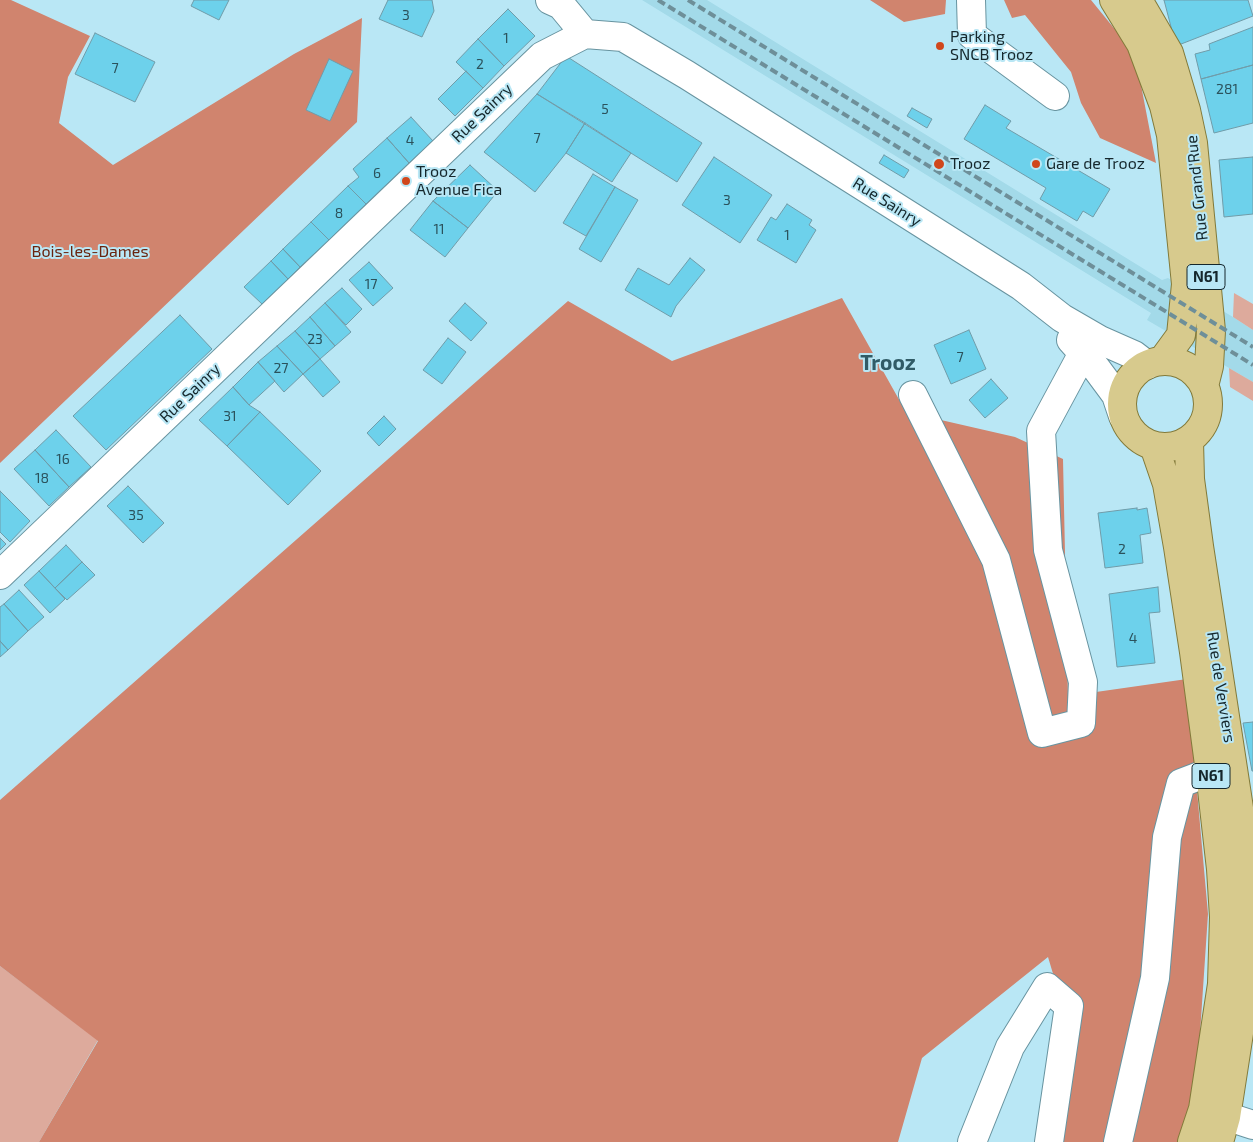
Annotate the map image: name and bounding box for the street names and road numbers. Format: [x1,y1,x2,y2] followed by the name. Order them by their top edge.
[448,79,516,147] street label: Rue Sainry
[1182,134,1212,242] street label: Rue Grand'Rue
[849,173,925,231] street label: Rue Sainry
[1187,264,1225,290] road number: N61
[156,359,224,427] street label: Rue Sainry
[1203,630,1239,744] street label: Rue de Verviers
[1192,764,1230,788] road number: N61

